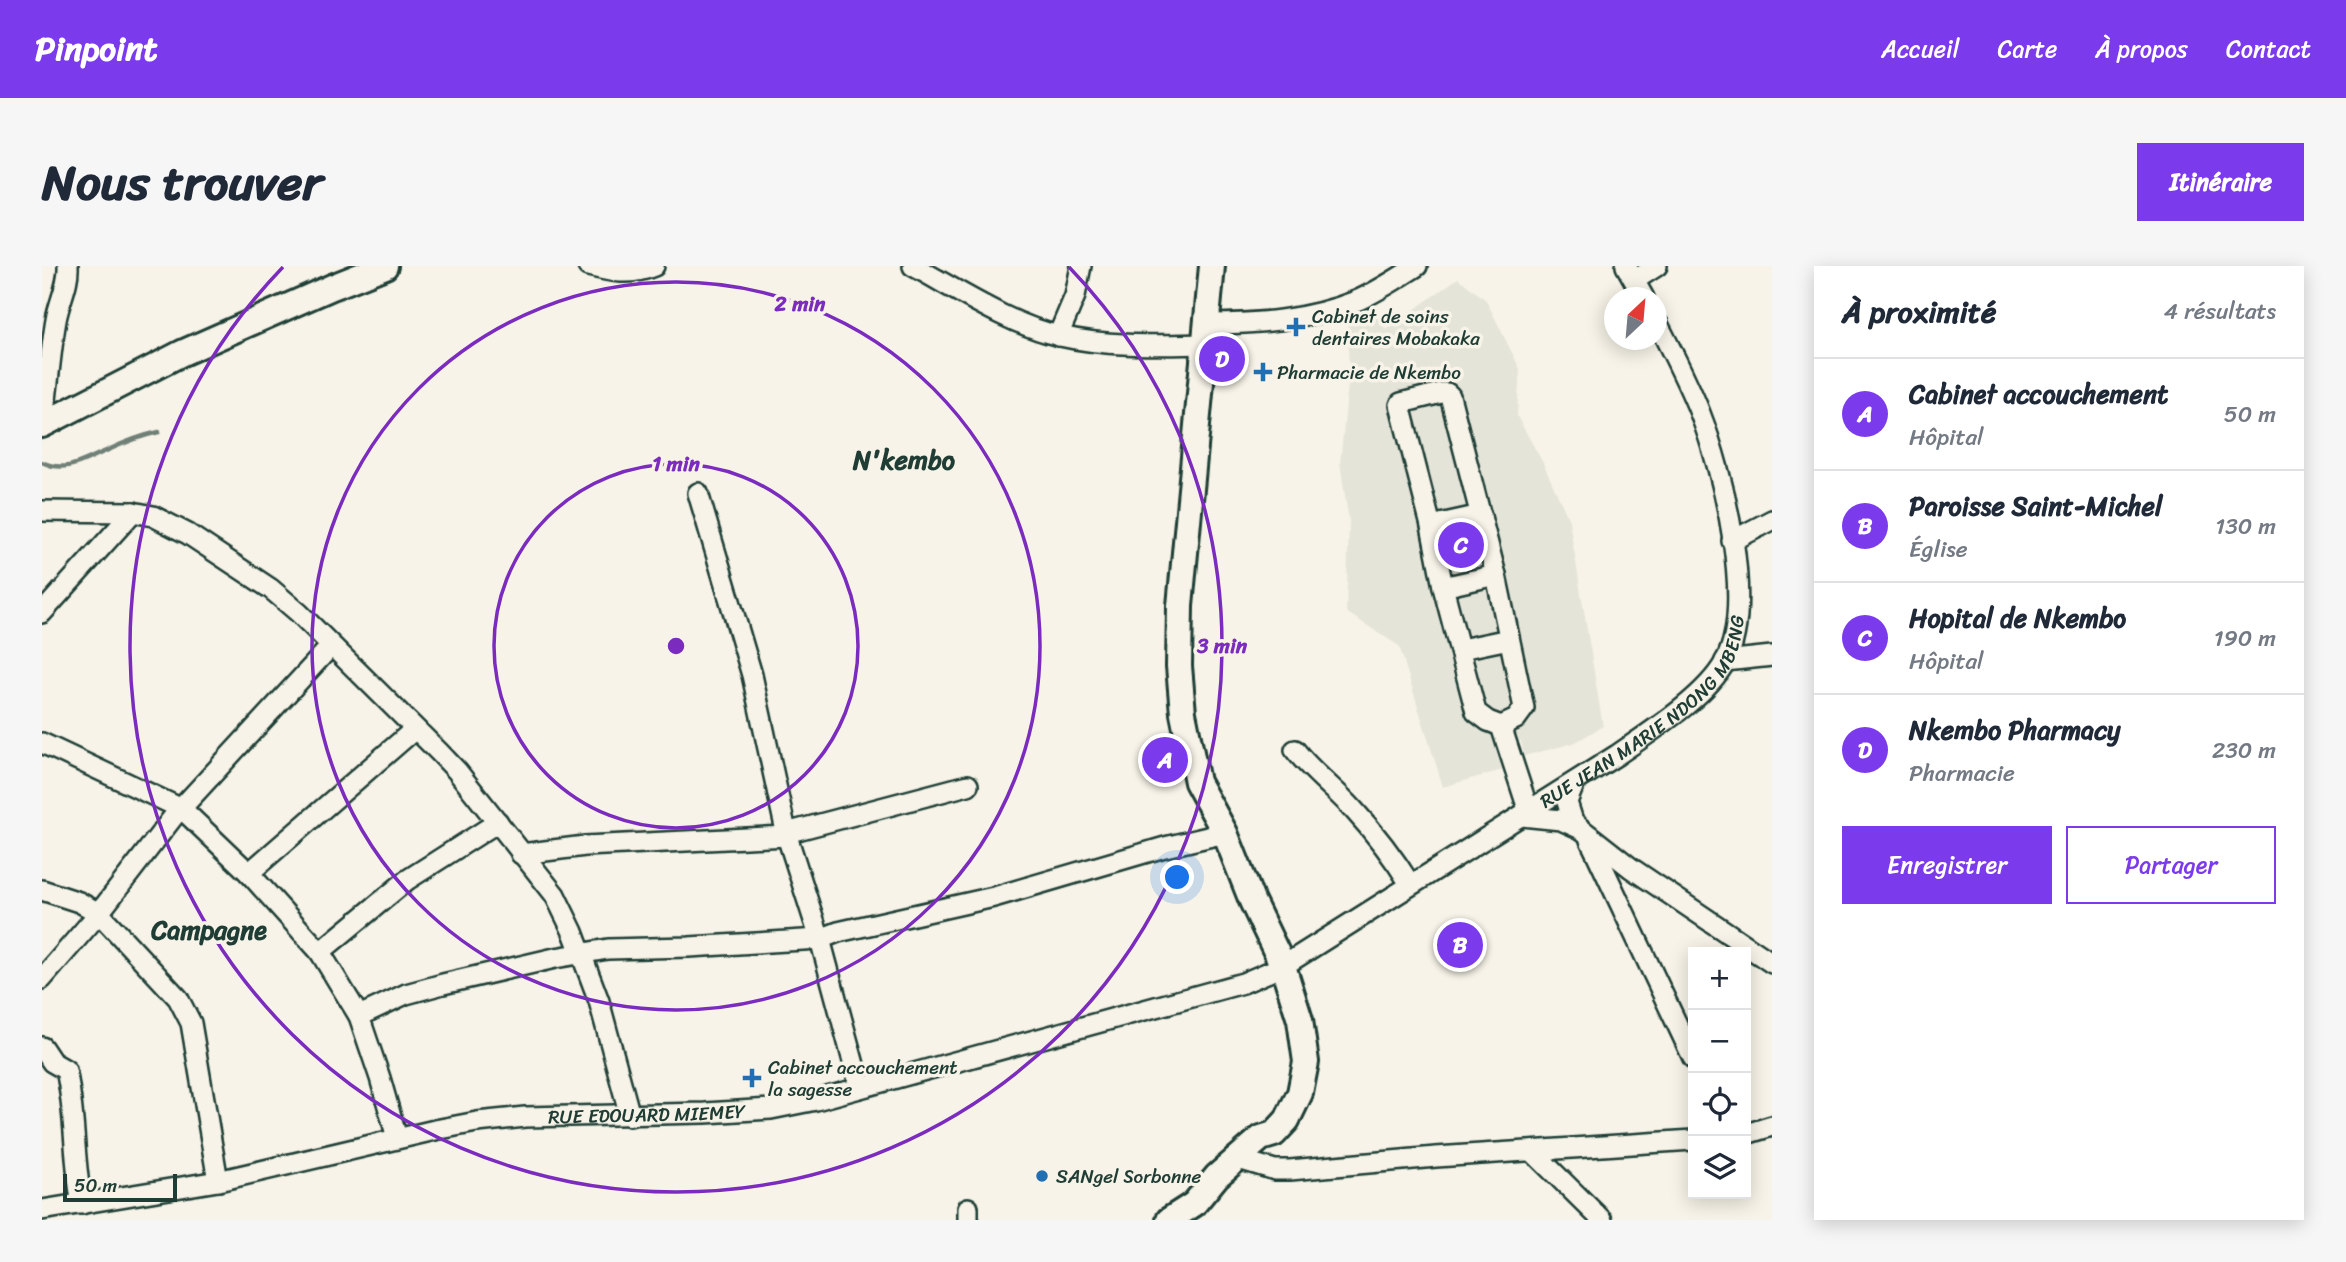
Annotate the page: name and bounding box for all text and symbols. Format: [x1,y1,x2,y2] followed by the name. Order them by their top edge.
[35,20,158,78] text: Pinpoint
[1881,28,1960,70] text: Accueil
[1998,28,2057,70] text: Carte
[2095,28,2188,70] text: À propos
[2226,28,2311,70] text: Contact
[42,139,322,226] text: Nous trouver
[2137,143,2304,221] button: Itinéraire
[774,285,826,323] text: 2 min
[1842,285,1996,339] text: À proximité
[1604,287,1667,350] north arrow
[2164,291,2276,332] text: 4 résultats
[1312,300,1480,355] place label: Cabinet de soins dentaires Mobakaka
[1286,317,1306,337] marker: Cabinet de soins dentaires Mobakaka
[1199,333,1245,385] pin: D
[1277,356,1461,389] place label: Pharmacie de Nkembo
[1255,364,1271,380] marker: Pharmacie de Nkembo
[1909,371,2168,417] text: Cabinet accouchement
[1857,394,1873,435] text: A
[2224,394,2276,435] text: 50 m
[1909,417,1984,458] text: Hôpital
[852,437,956,483] district label: N'kembo
[652,445,701,483] text: 1 min
[1909,483,2162,529] text: Paroisse Saint-Michel
[1858,506,1872,547] text: B
[2215,506,2276,547] text: 130 m
[1438,519,1484,571] pin: C
[1909,529,1968,570] text: Église
[1909,595,2126,641] text: Hopital de Nkembo
[1533,613,1753,817] street label: RUE JEAN MARIE NDONG MBENG
[1858,618,1872,659] text: C
[2214,618,2276,659] text: 190 m
[1196,627,1248,665] text: 3 min
[664,634,688,658] centre of rings
[1909,641,1984,682] text: Hôpital
[1909,707,2121,753] text: Nkembo Pharmacy
[1858,730,1872,771] text: D
[2212,730,2276,771] text: 230 m
[1142,734,1188,786] pin: A
[1909,753,2015,794] text: Pharmacie
[1842,826,2052,904] button: Enregistrer
[2066,826,2276,904] button: Partager
[1160,860,1194,894] your location
[150,907,267,953] district label: Campagne
[1437,919,1483,971] pin: B
[1688,947,1751,1199] map controls
[1688,947,1751,1010] button: +
[1688,1010,1751,1073] button: −
[768,1051,958,1106] place label: Cabinet accouchement la sagesse
[742,1068,762,1088] marker: Cabinet accouchement la sagesse
[1688,1073,1751,1136] button: locate
[548,1094,748,1133] street label: RUE EDOUARD MIEMEY
[1688,1136,1751,1199] button: layers
[1056,1160,1201,1193] place label: SANgel Sorbonne
[1034,1168,1050,1184] marker: SANgel Sorbonne
[74,1169,117,1202] text: 50 m
[63,1171,177,1203] scale bar

